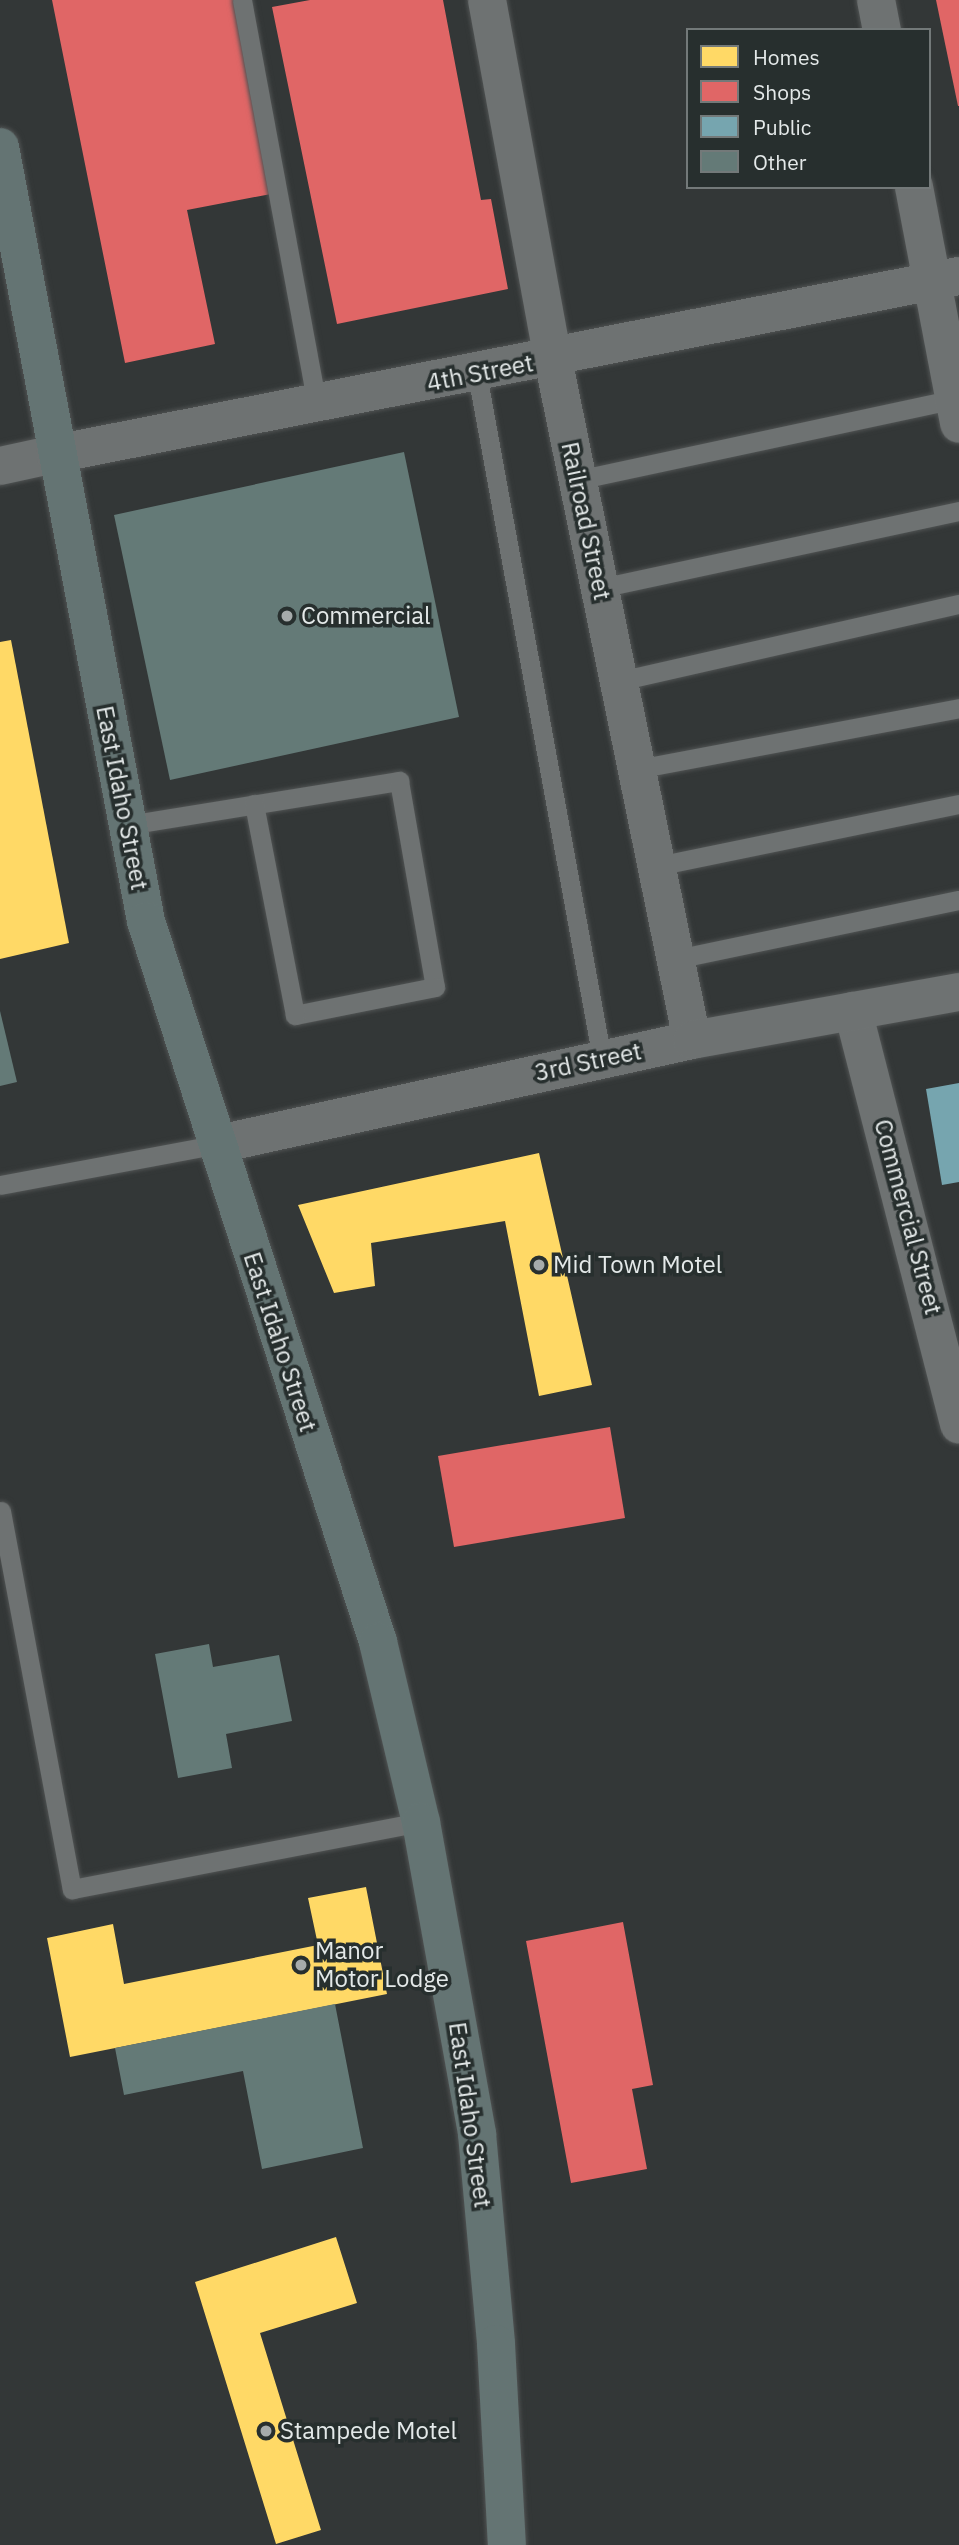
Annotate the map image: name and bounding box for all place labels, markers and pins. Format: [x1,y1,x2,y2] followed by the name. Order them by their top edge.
[301,602,431,630] place label: Commercial
[279,608,295,624] marker: Commercial
[553,1251,722,1279] place label: Mid Town Motel
[531,1257,547,1273] marker: Mid Town Motel
[315,1937,449,1993] place label: Manor Motor Lodge
[293,1957,309,1973] marker: Manor Motor Lodge
[280,2417,457,2445] place label: Stampede Motel
[258,2423,274,2439] marker: Stampede Motel

